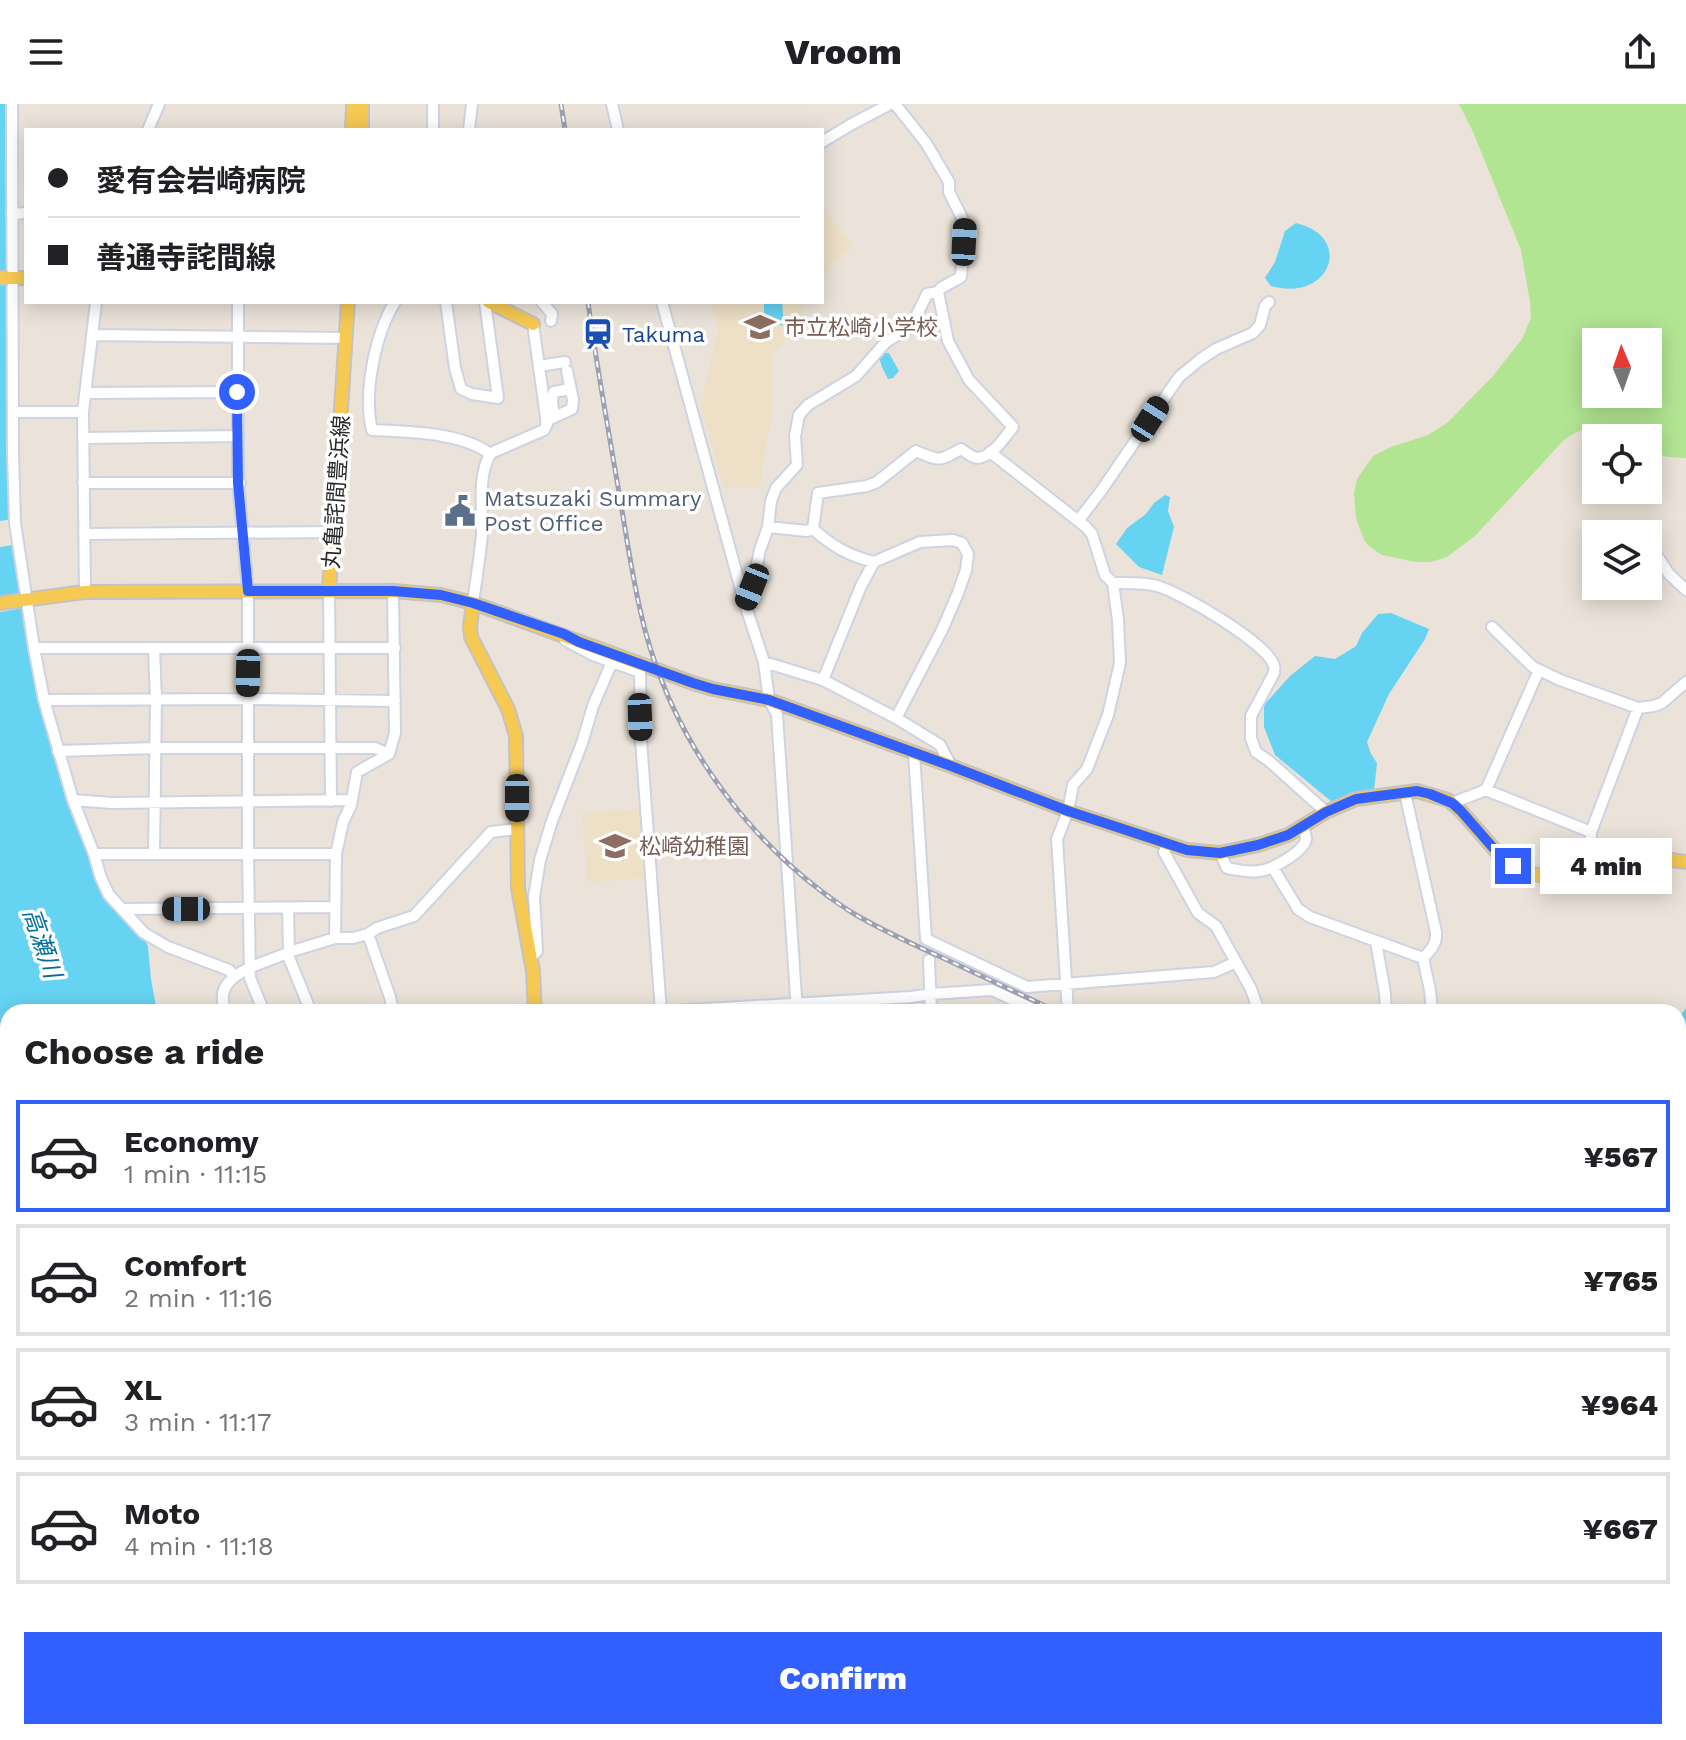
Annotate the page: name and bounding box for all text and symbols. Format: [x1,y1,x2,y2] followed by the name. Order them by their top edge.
[24,30,68,74] icon: menu
[1618,30,1662,74] icon: share
[784,31,902,73] text: Vroom
[96,163,306,198] text: 愛有会岩崎病院
[951,217,977,267] car
[96,240,276,275] text: 善通寺詫間線
[743,310,777,344] school or university icon: 市立松崎小学校
[784,315,938,340] place label: 市立松崎小学校
[581,317,615,351] station icon: Takuma
[622,322,705,347] place label: Takuma
[1582,328,1662,408] north arrow
[1582,328,1662,600] map controls
[219,374,255,410] route start
[1127,392,1173,446] car
[319,414,354,570] street label: 丸亀詫間豊浜線
[1582,424,1662,504] button: locate
[484,486,702,536] place label: Matsuzaki Summary Post Office
[443,494,477,528] public building icon: Matsuzaki Summary Post Office
[1582,520,1662,600] button: layers
[732,560,772,614] car
[236,649,260,697] car
[627,693,653,741] car
[505,774,529,822] car
[598,829,632,863] school or university icon: 松崎幼稚園
[639,834,749,859] place label: 松崎幼稚園
[1541,838,1673,894] callout: 4 min
[1495,848,1531,884] route end
[1570,851,1642,881] text: 4 min
[162,897,210,921] car
[17,904,68,984] water label: 高瀬川
[24,1031,264,1073] text: Choose a ride
[28,1120,100,1192] icon: car
[124,1124,259,1159] text: Economy
[1583,1139,1658,1174] text: ¥567
[124,1159,267,1189] text: 1 min · 11:15
[28,1244,100,1316] icon: car
[124,1248,246,1283] text: Comfort
[1584,1263,1658,1298] text: ¥765
[124,1283,273,1313] text: 2 min · 11:16
[28,1368,100,1440] icon: car
[124,1372,162,1407] text: XL
[1581,1387,1658,1422] text: ¥964
[124,1407,272,1437] text: 3 min · 11:17
[28,1492,100,1564] icon: car
[124,1496,200,1531] text: Moto
[1582,1511,1658,1546] text: ¥667
[124,1531,274,1561] text: 4 min · 11:18
[24,1632,1662,1724] button: Confirm

